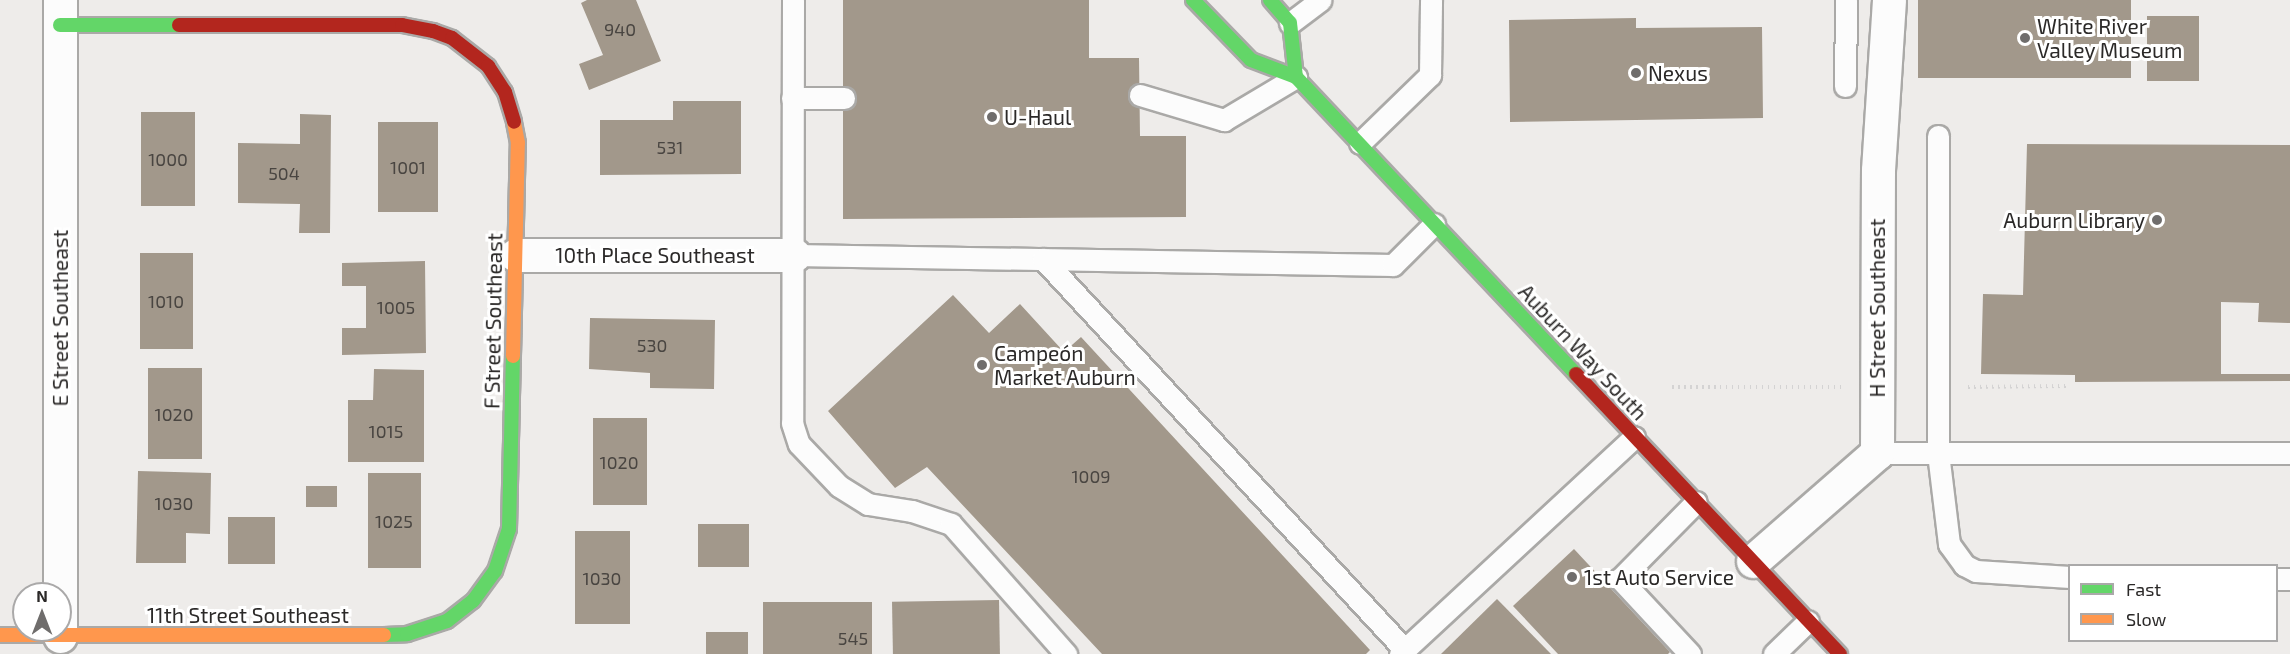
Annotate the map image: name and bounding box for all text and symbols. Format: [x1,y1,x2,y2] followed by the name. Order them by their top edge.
[2037,13,2183,63] place label: White River Valley Museum
[604,18,636,40] house number: 940
[2018,31,2032,45] marker: White River Valley Museum
[1648,60,1708,86] place label: Nexus
[1629,66,1643,80] marker: Nexus
[1004,104,1071,130] place label: U-Haul
[985,110,999,124] marker: U-Haul
[657,136,683,158] house number: 531
[148,148,188,170] house number: 1000
[390,156,426,178] house number: 1001
[268,162,300,184] house number: 504
[2003,207,2145,233] place label: Auburn Library
[2150,213,2164,227] marker: Auburn Library
[1864,218,1890,398] street label: H Street Southeast
[47,230,73,406] street label: E Street Southeast
[479,233,507,409] street label: F Street Southeast
[555,242,755,268] street label: 10th Place Southeast
[1513,279,1653,425] street label: Auburn Way South
[148,290,184,312] house number: 1010
[377,296,415,318] house number: 1005
[637,334,667,356] house number: 530
[994,340,1136,390] place label: Campeón Market Auburn
[975,358,989,372] marker: Campeón Market Auburn
[155,403,193,425] house number: 1020
[369,420,403,442] house number: 1015
[600,451,638,473] house number: 1020
[1071,465,1111,487] house number: 1009
[155,492,193,514] house number: 1030
[375,510,413,532] house number: 1025
[1584,564,1735,590] place label: 1st Auto Service
[2068,564,2278,642] legend
[583,567,621,589] house number: 1030
[1565,570,1579,584] marker: 1st Auto Service
[2126,578,2161,600] text: Fast
[12,582,72,642] north arrow
[36,586,48,605] text: N
[147,602,349,628] street label: 11th Street Southeast
[2126,608,2166,630] text: Slow
[838,627,868,649] house number: 545

